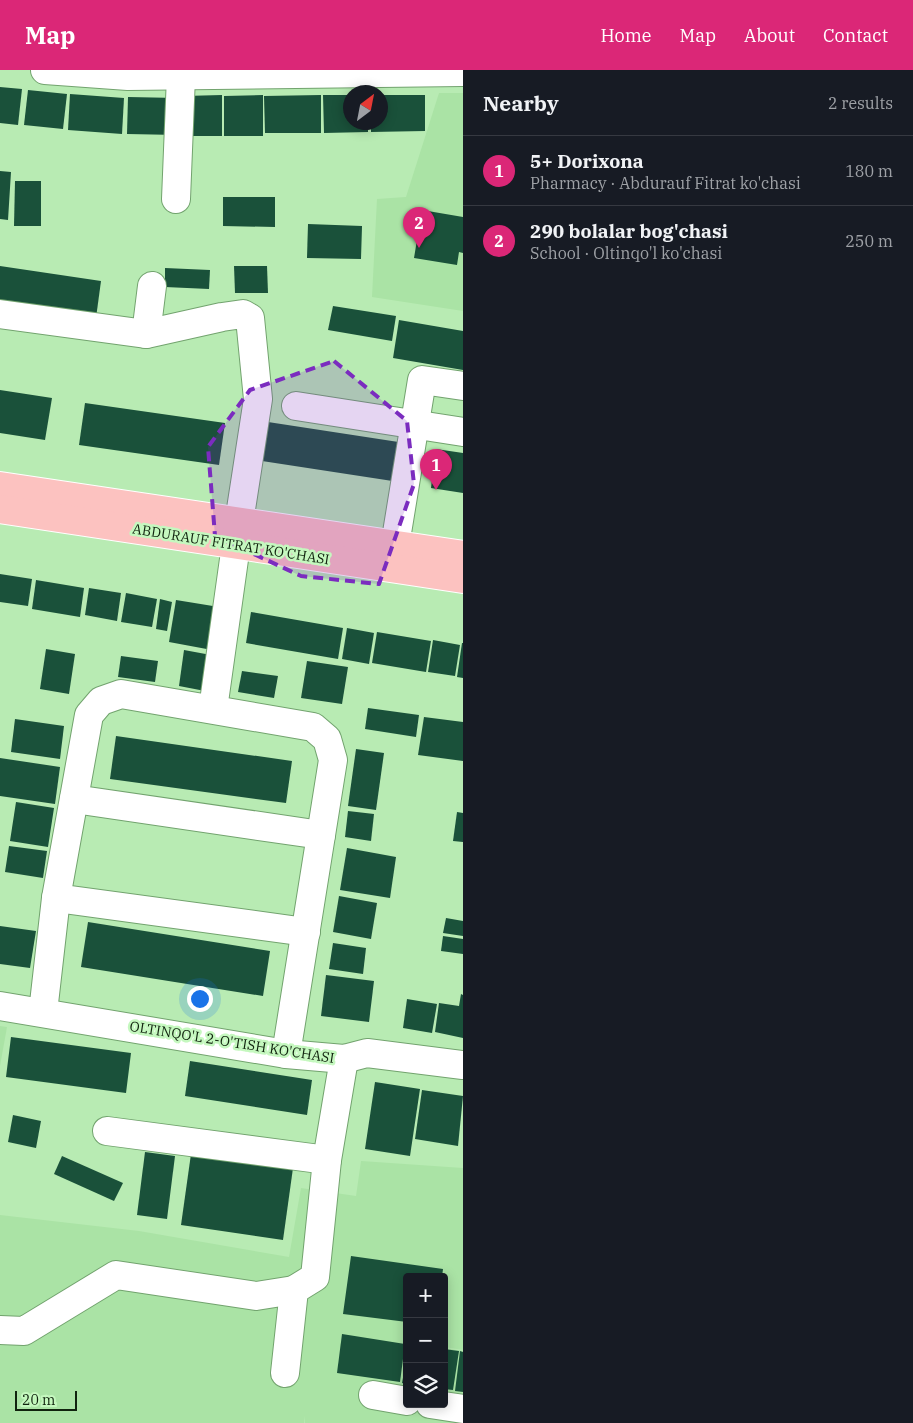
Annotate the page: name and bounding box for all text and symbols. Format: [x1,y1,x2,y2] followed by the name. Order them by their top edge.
[25,19,75,51] text: Map
[600,24,652,47] text: Home
[680,24,716,47] text: Map
[744,24,795,47] text: About
[823,24,888,47] text: Contact
[343,85,388,130] north arrow
[483,89,559,117] text: Nearby
[828,93,893,113] text: 2 results
[530,149,644,173] text: 5+ Dorixona
[494,161,504,181] text: 1
[845,161,893,181] text: 180 m
[530,173,801,193] text: Pharmacy · Abdurauf Fitrat ko'chasi
[403,207,435,248] pin: 2
[530,219,728,243] text: 290 bolalar bog'chasi
[494,231,504,251] text: 2
[845,231,893,251] text: 250 m
[530,243,722,263] text: School · Oltinqo'l ko'chasi
[420,449,452,490] pin: 1
[131,520,331,568] street label: ABDURAUF FITRAT KO'CHASI
[187,986,213,1012] your location
[128,1017,336,1067] street label: OLTINQO'L 2-O'TISH KO'CHASI
[403,1273,448,1408] map controls
[403,1273,448,1318] button: +
[403,1318,448,1363] button: −
[403,1363,448,1408] button: layers
[15,1388,78,1411] scale bar
[22,1391,55,1409] text: 20 m

